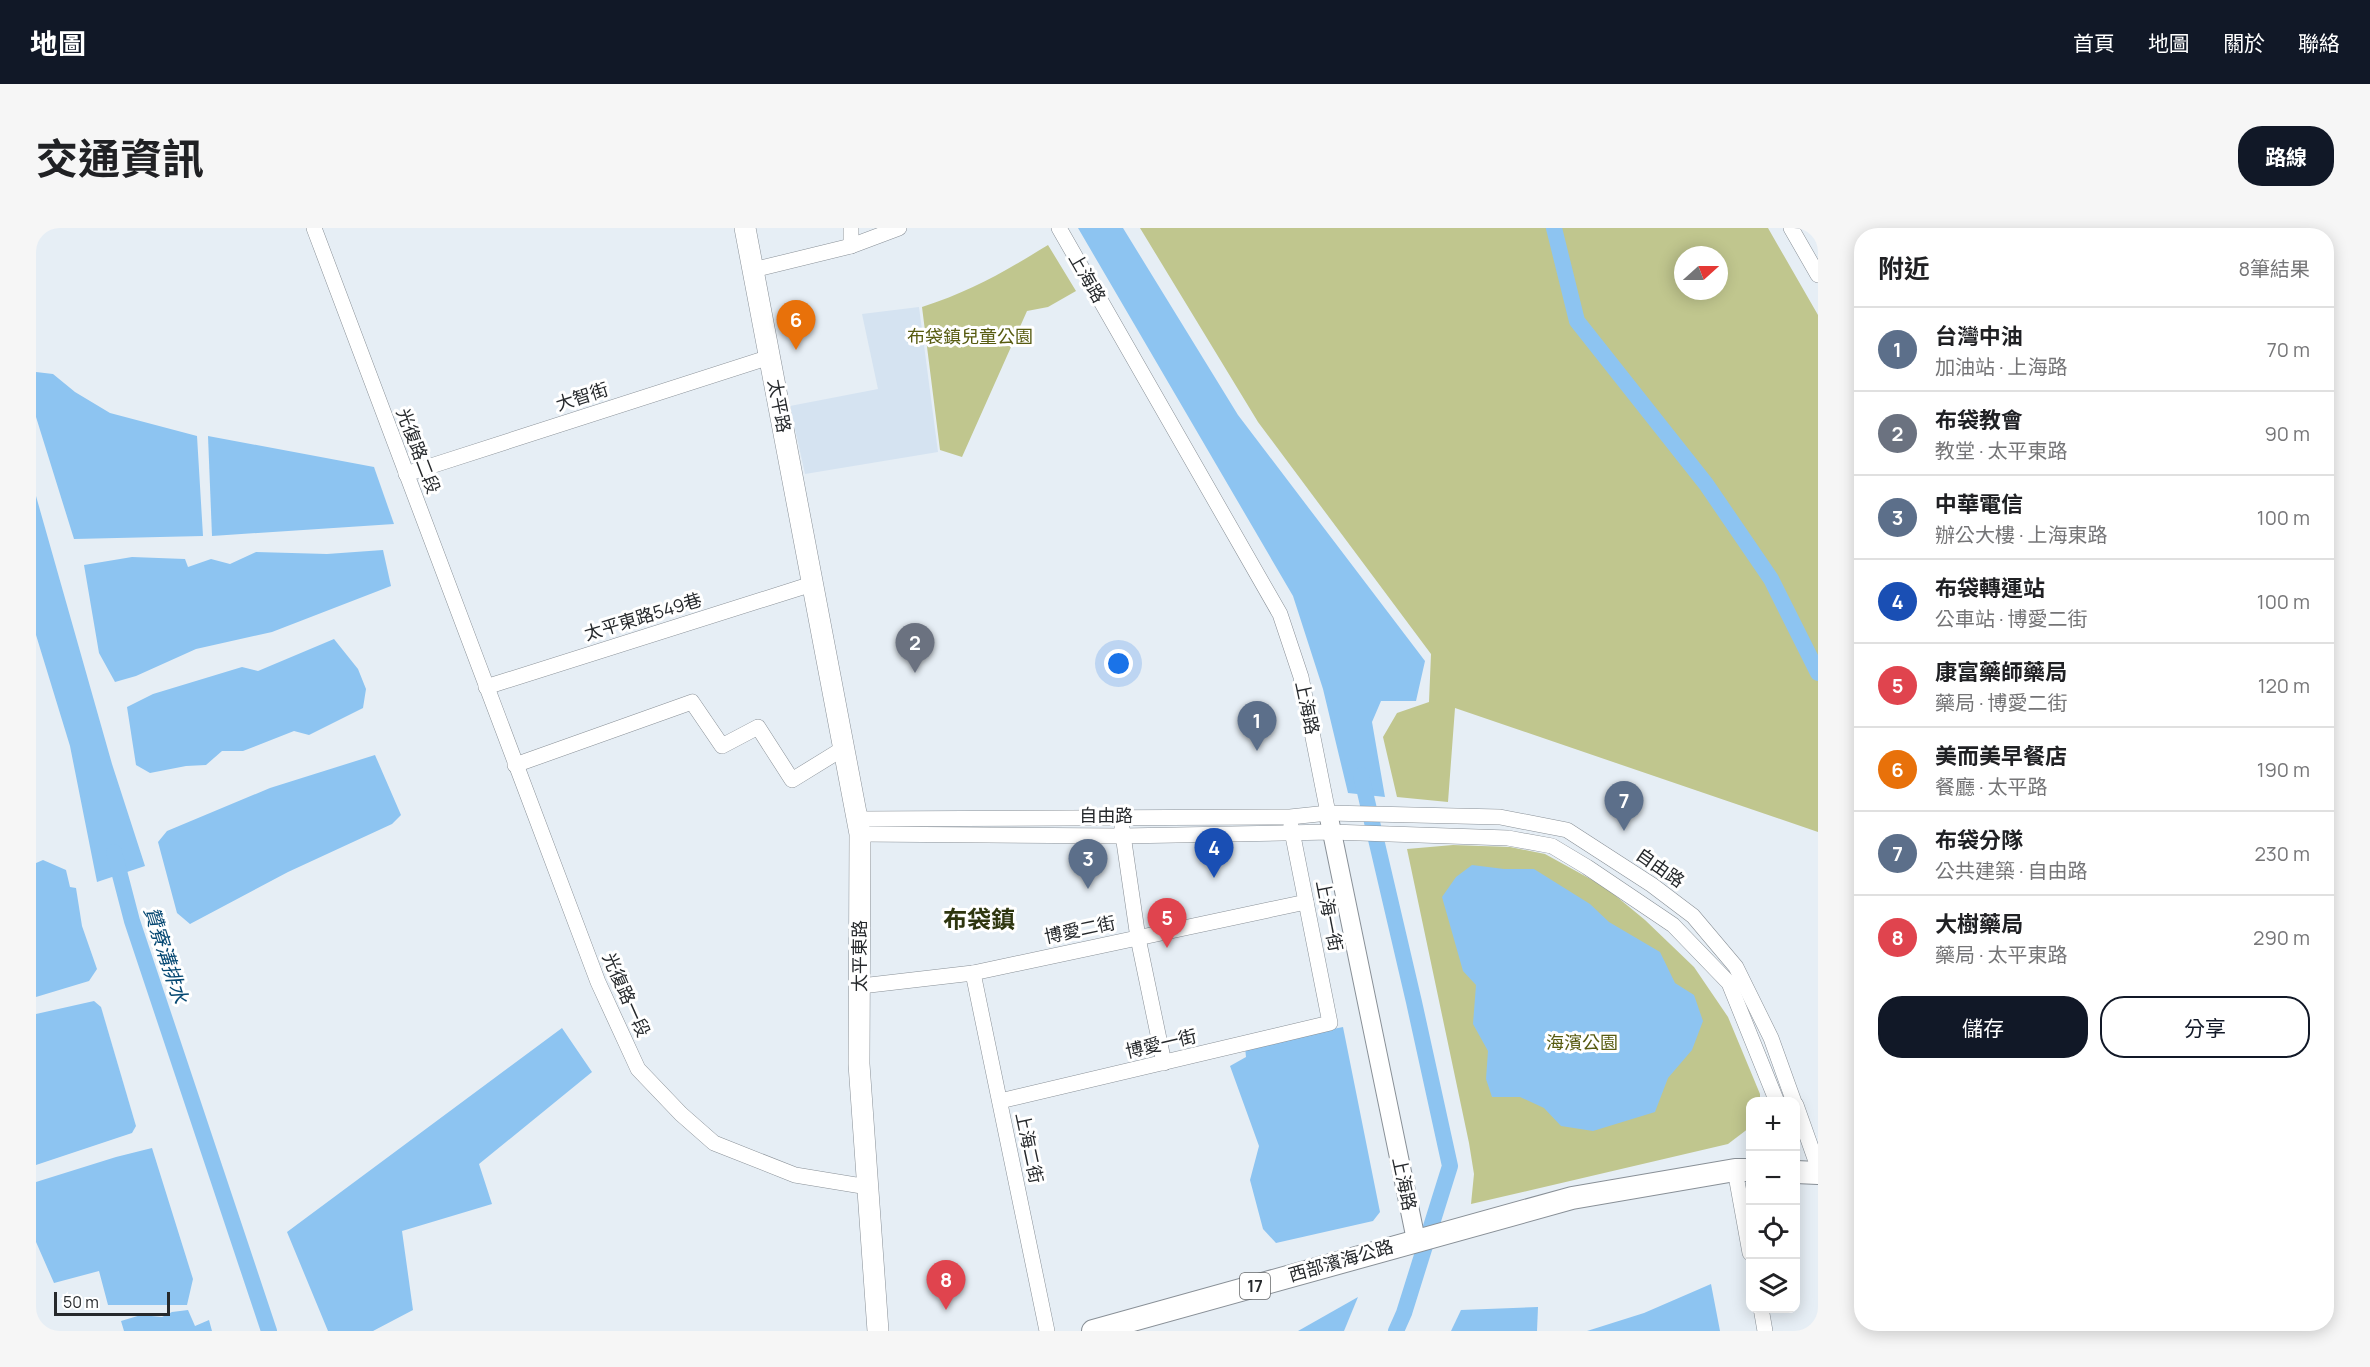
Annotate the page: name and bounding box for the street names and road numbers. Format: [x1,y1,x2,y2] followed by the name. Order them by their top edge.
[1064,248,1112,307] street label: 上海路
[552,376,611,416] street label: 大智街
[763,377,797,435] street label: 太平路
[392,404,446,497] street label: 光復路二段
[581,587,705,645] street label: 太平東路549巷
[1291,679,1325,737] street label: 上海路
[1079,803,1133,827] street label: 自由路
[1632,842,1690,892] street label: 自由路
[1311,878,1349,953] street label: 上海一街
[1042,910,1118,948] street label: 博愛二街
[847,920,871,992] street label: 太平東路
[598,949,656,1041] street label: 光復路一段
[1123,1023,1199,1063] street label: 博愛一街
[1011,1110,1049,1186] street label: 上海二街
[1388,1155,1422,1213] street label: 上海路
[1286,1234,1396,1286] street label: 西部濱海公路
[1240,1273,1270,1299] road number: 17

